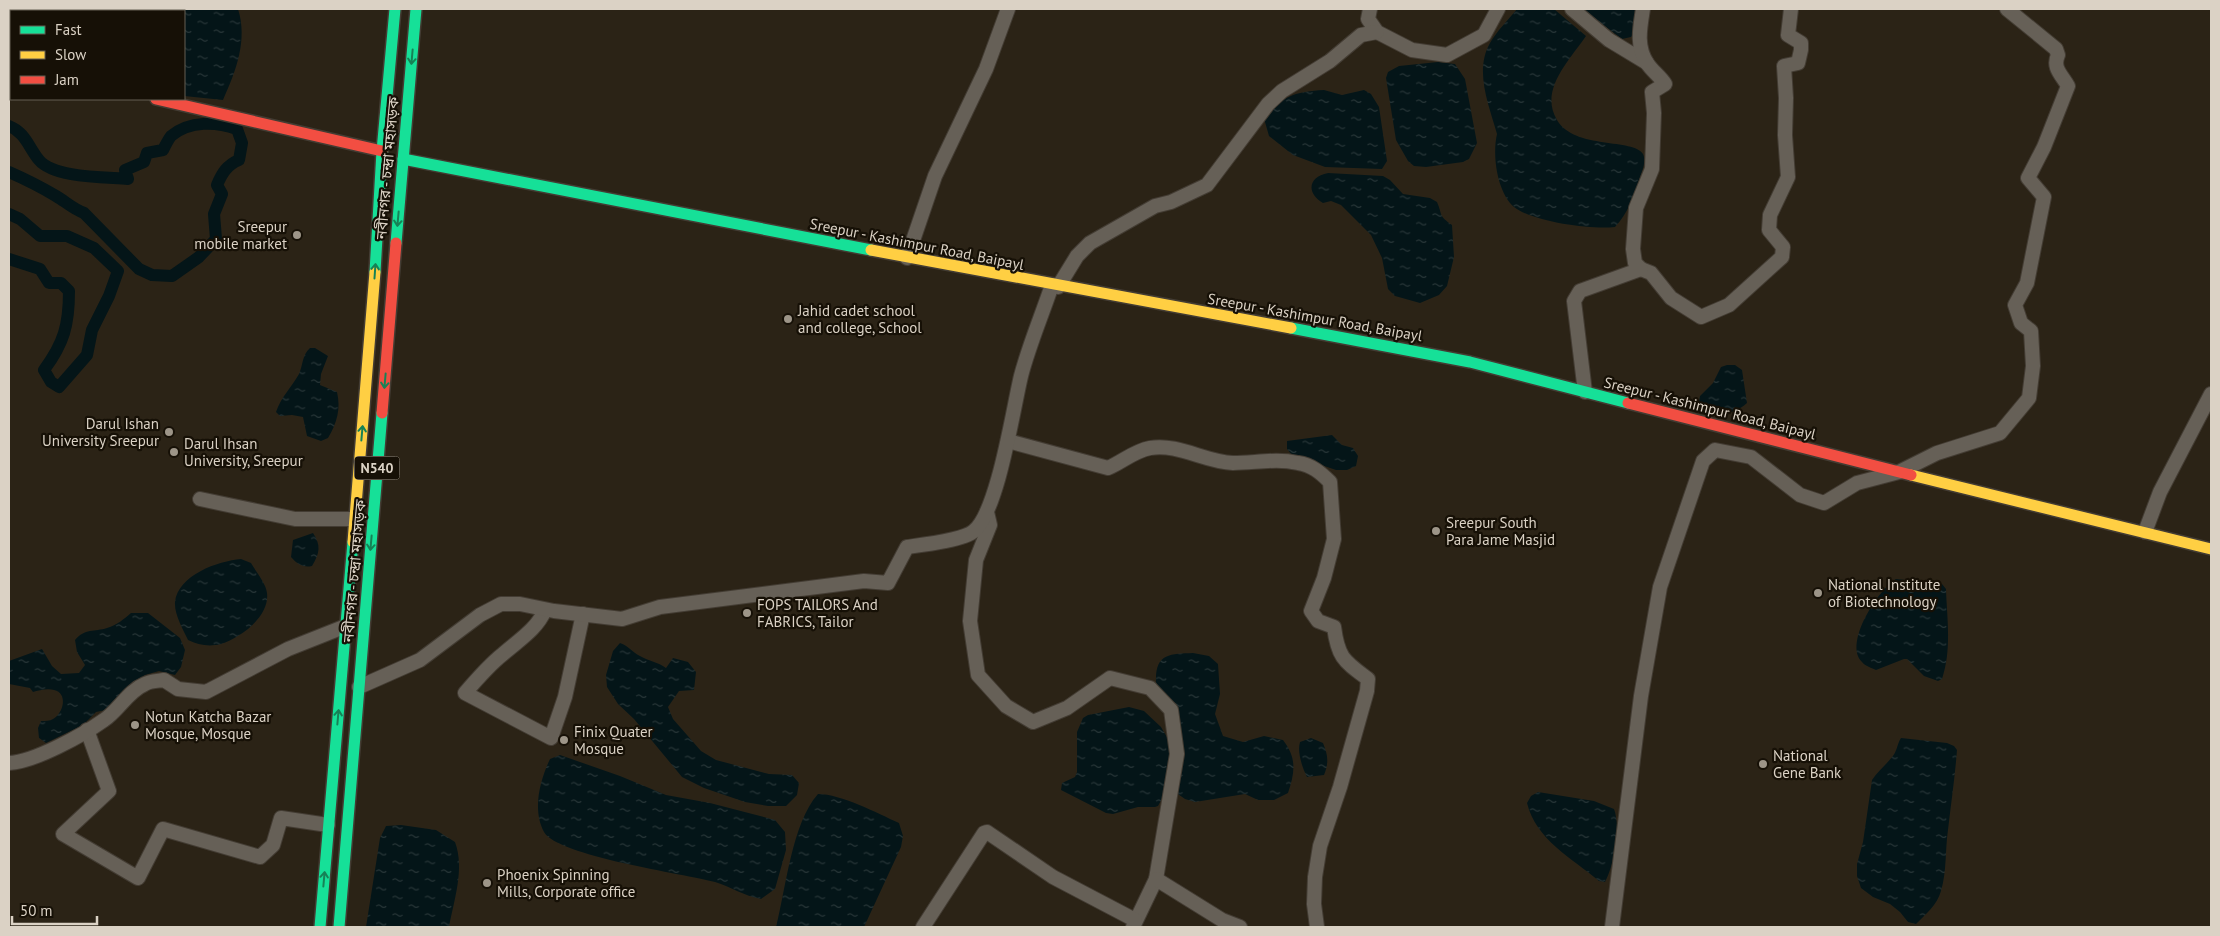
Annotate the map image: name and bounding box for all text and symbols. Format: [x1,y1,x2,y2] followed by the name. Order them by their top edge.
[10,10,185,100] legend
[55,20,82,39] text: Fast
[55,45,86,64] text: Slow
[407,49,416,65] one-way arrow
[54,70,79,89] text: Jam
[371,95,403,241] street label: নবীনগর - চন্দ্রা মহাসড়ক
[394,211,403,227] one-way arrow
[808,214,1026,274] street label: Sreepur - Kashimpur Road, Baipayl
[194,217,287,253] place label: Sreepur mobile market
[291,229,303,241] marker: Sreepur mobile market
[370,263,379,279] one-way arrow
[1206,289,1424,345] street label: Sreepur - Kashimpur Road, Baipayl
[797,301,922,337] place label: Jahid cadet school and college, School
[782,313,794,325] marker: Jahid cadet school and college, School
[1602,372,1819,444] street label: Sreepur - Kashimpur Road, Baipayl
[380,373,389,389] one-way arrow
[42,414,159,450] place label: Darul Ishan University Sreepur
[357,425,367,441] one-way arrow
[163,426,175,438] marker: Darul Ishan University Sreepur
[184,434,303,470] place label: Darul Ihsan University, Sreepur
[168,446,180,458] marker: Darul Ihsan University, Sreepur
[354,456,400,479] road number: N540
[338,498,370,644] street label: নবীনগর - চন্দ্রা মহাসড়ক
[1446,513,1555,549] place label: Sreepur South Para Jame Masjid
[1430,525,1442,537] marker: Sreepur South Para Jame Masjid
[366,535,376,551] one-way arrow
[1828,575,1940,611] place label: National Institute of Biotechnology
[1812,587,1824,599] marker: National Institute of Biotechnology
[757,595,878,631] place label: FOPS TAILORS And FABRICS, Tailor
[741,607,753,619] marker: FOPS TAILORS And FABRICS, Tailor
[145,707,271,743] place label: Notun Katcha Bazar Mosque, Mosque
[333,709,342,725] one-way arrow
[129,719,141,731] marker: Notun Katcha Bazar Mosque, Mosque
[574,722,653,758] place label: Finix Quater Mosque
[558,734,570,746] marker: Finix Quater Mosque
[1773,746,1842,782] place label: National Gene Bank
[1757,758,1769,770] marker: National Gene Bank
[497,865,635,901] place label: Phoenix Spinning Mills, Corporate office
[319,871,329,887] one-way arrow
[481,877,493,889] marker: Phoenix Spinning Mills, Corporate office
[12,894,98,926] scale bar
[20,901,53,920] text: 50 m

